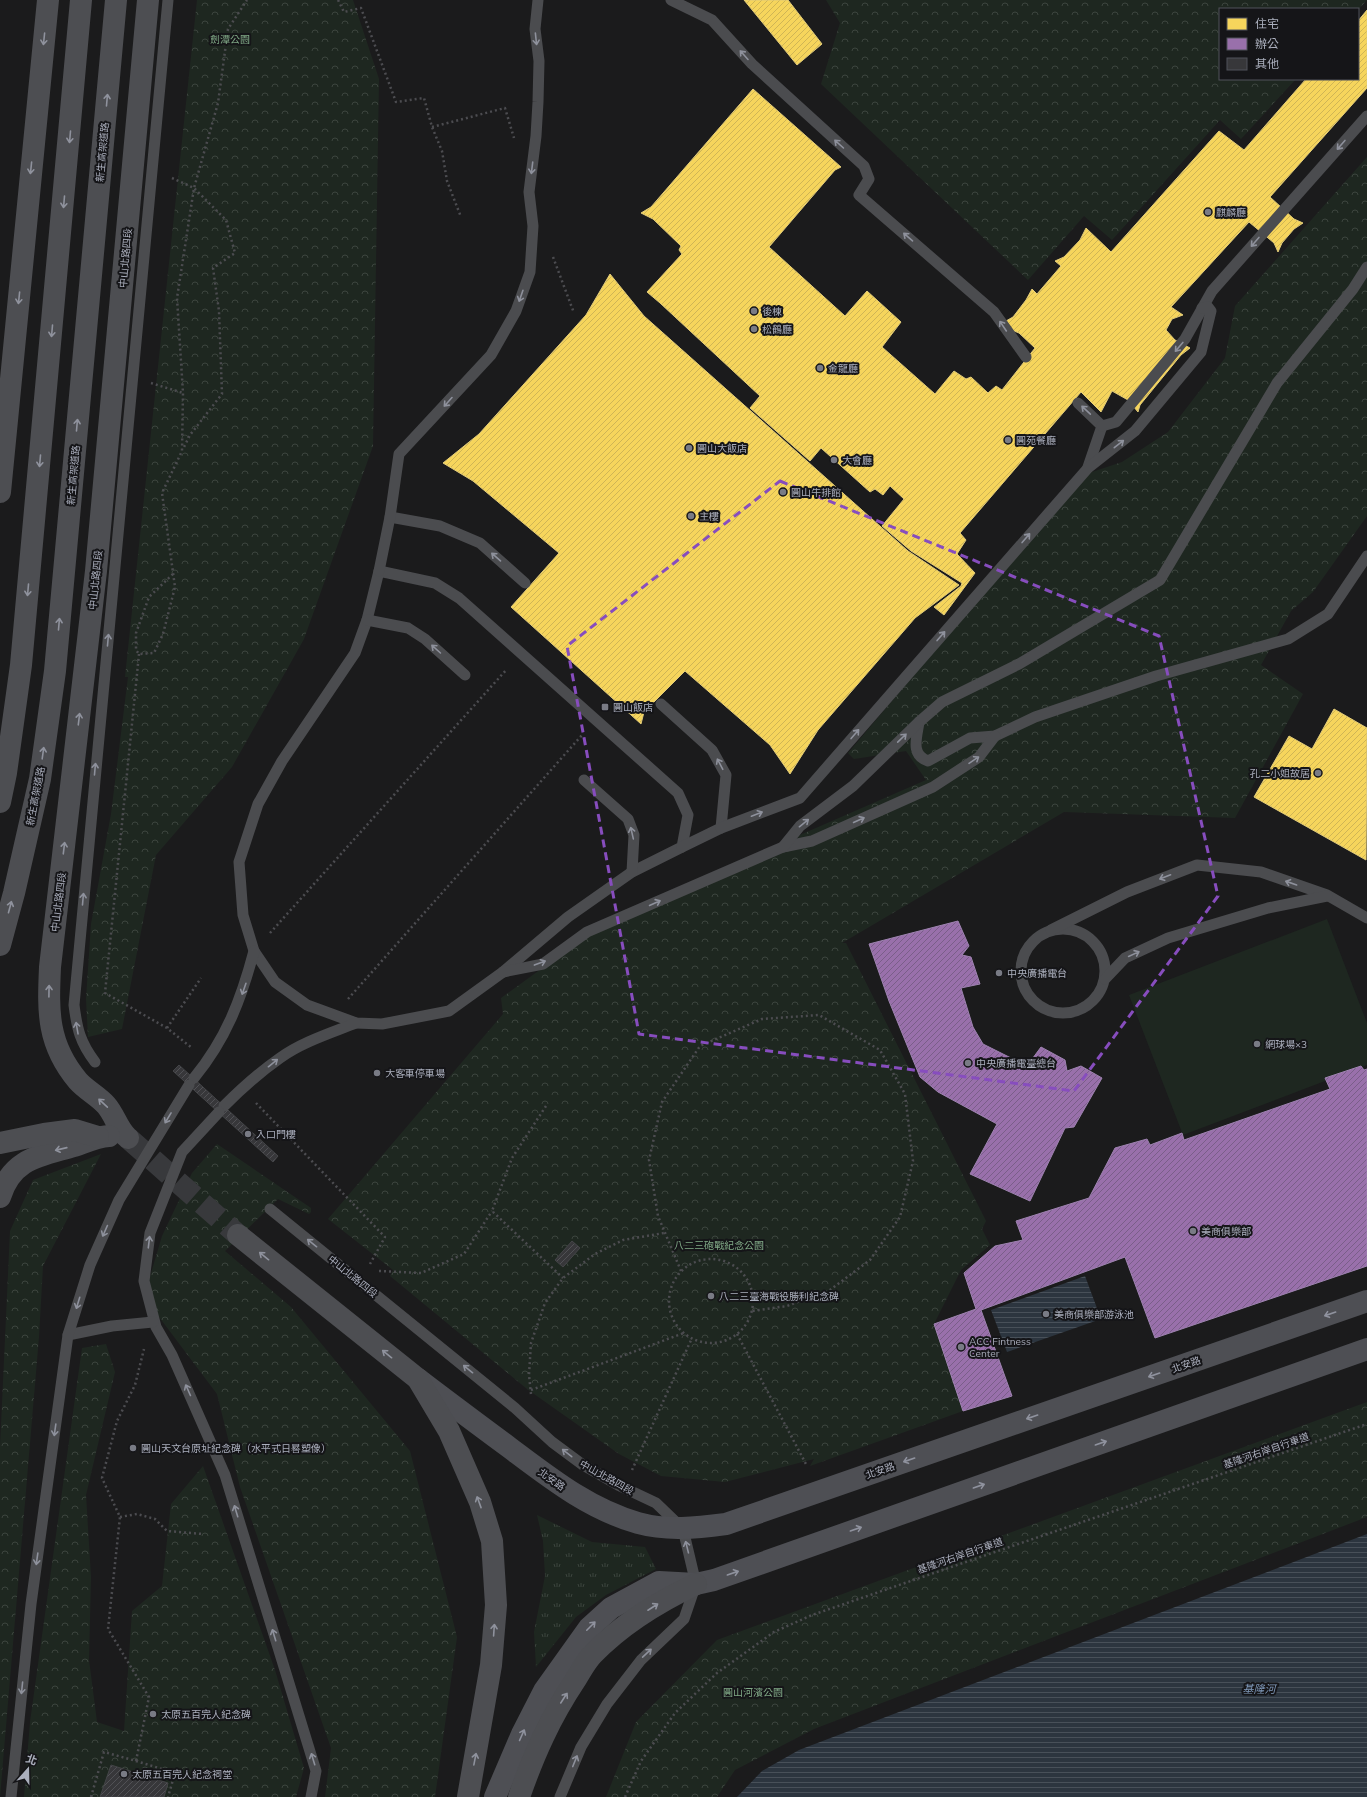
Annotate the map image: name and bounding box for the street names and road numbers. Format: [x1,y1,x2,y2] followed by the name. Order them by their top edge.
[93,122,112,182] street label: 新生高架道路
[116,228,135,288] street label: 中山北路四段
[64,445,83,505] street label: 新生高架道路
[86,550,105,611] street label: 中山北路四段
[23,765,48,827] street label: 新生高架道路
[48,871,69,933] street label: 中山北路四段
[325,1252,380,1300] street label: 中山北路四段
[1170,1353,1202,1376] street label: 北安路
[1221,1430,1311,1471] street label: 基隆河右岸自行車道
[577,1457,636,1498] street label: 中山北路四段
[864,1459,896,1482] street label: 北安路
[536,1465,568,1493] street label: 北安路
[915,1535,1005,1576] street label: 基隆河右岸自行車道

